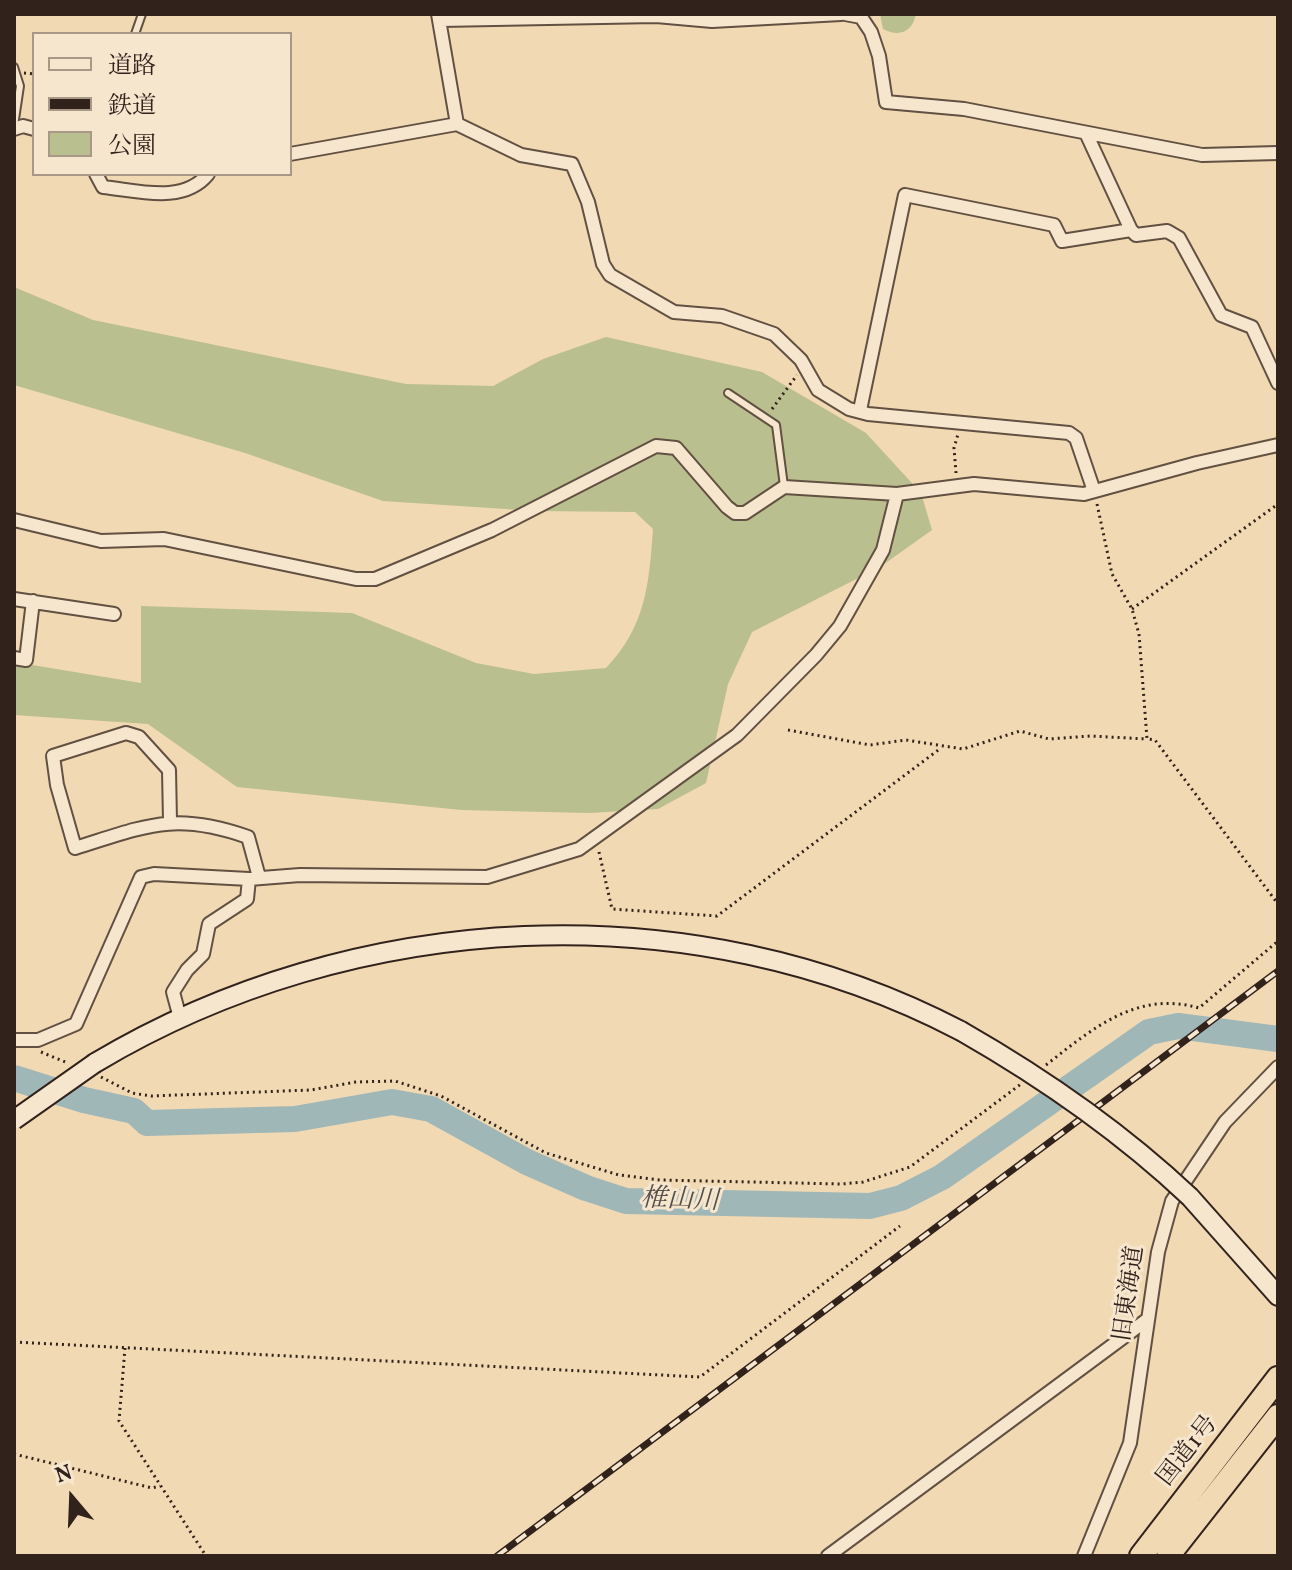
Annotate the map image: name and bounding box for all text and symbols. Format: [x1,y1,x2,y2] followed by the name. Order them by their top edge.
[32,32,292,176] legend
[108,50,156,84] text: 道路
[108,90,156,124] text: 鉄道
[108,130,156,164] text: 公園
[640,1185,720,1219] water label: 椎山川
[1110,1244,1152,1344] street label: 旧東海道
[1153,1411,1225,1493] street label: 国道1号
[32,1458,112,1538] north arrow
[51,1458,77,1492] text: N

